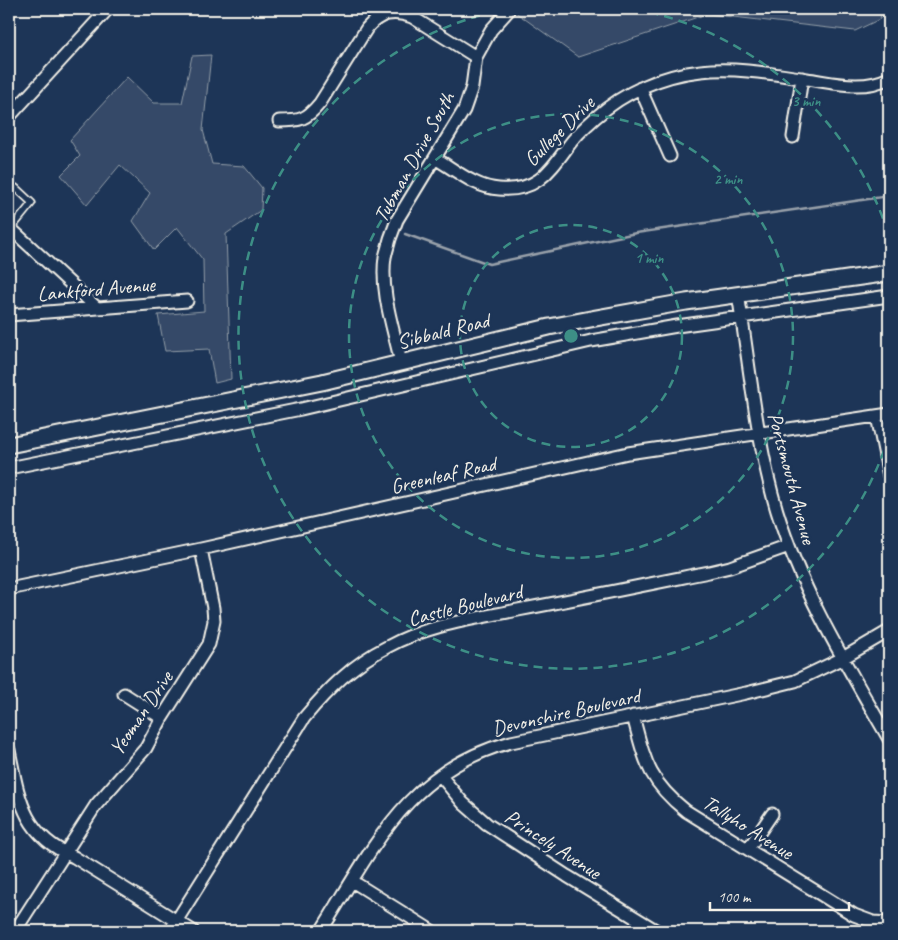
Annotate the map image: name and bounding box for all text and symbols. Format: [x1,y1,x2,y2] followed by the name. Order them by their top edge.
[367,86,461,227] street label: Tubman Drive South
[518,89,601,172] street label: Gullege Drive
[792,92,821,111] text: 3 min
[714,170,743,189] text: 2 min
[635,249,664,268] text: 1 min
[36,271,157,307] street label: Lankford Avenue
[394,306,495,355] street label: Sibbald Road
[562,327,580,345] centre of rings
[762,409,822,548] street label: Portsmouth Avenue
[388,449,502,500] street label: Greenleaf Road
[405,577,528,632] street label: Castle Boulevard
[103,665,179,760] street label: Yeoman Drive
[490,682,645,742] street label: Devonshire Boulevard
[698,789,799,866] street label: Tallyho Avenue
[500,803,607,885] street label: Princely Avenue
[710,880,849,912] scale bar
[718,888,752,907] text: 100 m

